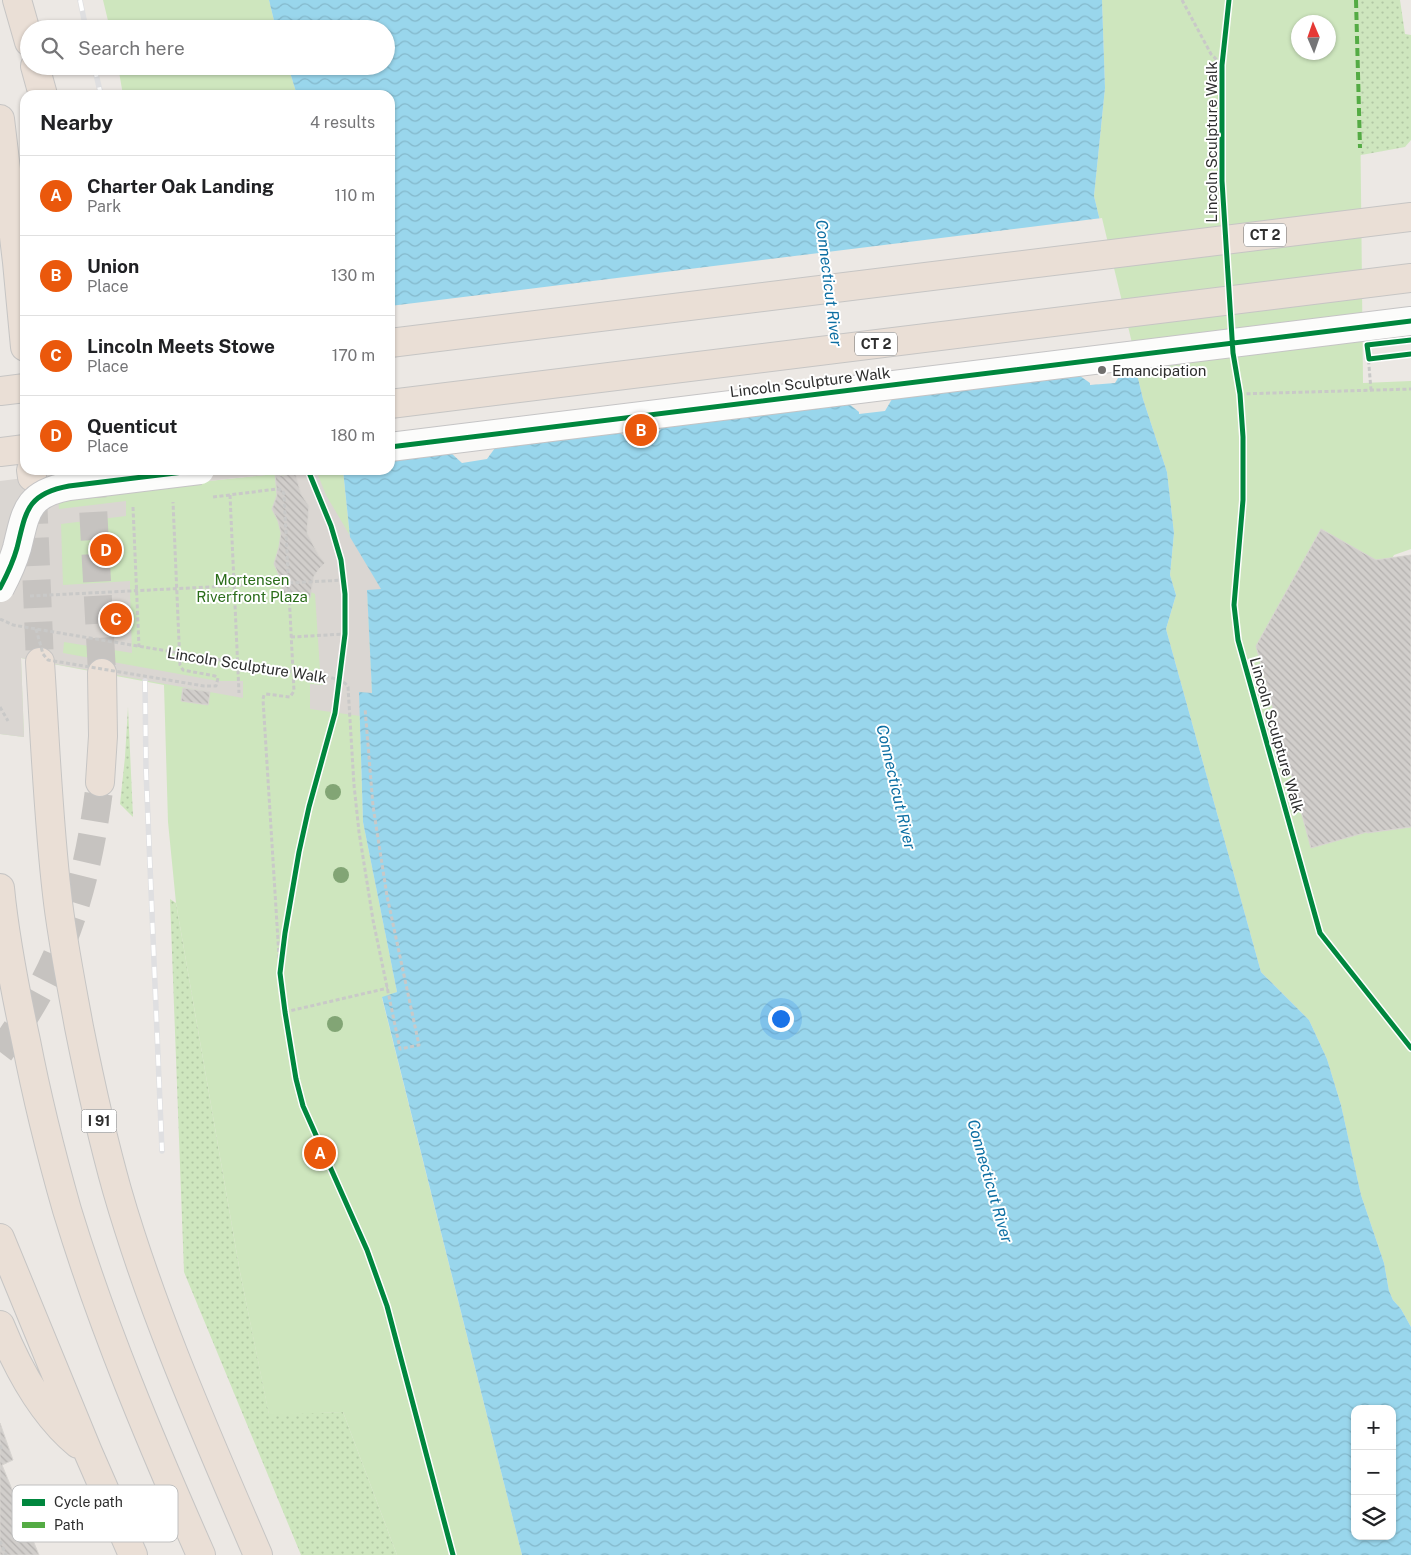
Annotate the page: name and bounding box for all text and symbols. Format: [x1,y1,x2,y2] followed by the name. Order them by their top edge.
[1291,15,1336,60] north arrow
[20,20,395,75] search box
[38,34,66,62] icon: search
[78,37,185,59] text: Search here
[1203,61,1220,223] street label: Lincoln Sculpture Walk
[40,110,113,135] text: Nearby
[310,113,375,132] text: 4 results
[87,175,274,197] text: Charter Oak Landing
[50,186,62,205] text: A
[334,186,375,205] text: 110 m
[87,197,121,216] text: Park
[812,219,846,348] water label: Connecticut River
[1244,224,1286,246] road number: CT 2
[87,255,139,277] text: Union
[51,266,61,285] text: B
[331,266,375,285] text: 130 m
[87,277,129,296] text: Place
[855,332,897,356] road number: CT 2
[87,335,275,357] text: Lincoln Meets Stowe
[50,346,62,365] text: C
[332,346,375,365] text: 170 m
[87,357,129,376] text: Place
[1112,362,1206,379] place label: Emancipation
[729,364,891,400] street label: Lincoln Sculpture Walk
[1096,364,1108,376] marker: Emancipation
[625,411,657,449] pin: B
[87,415,177,437] text: Quenticut
[50,426,62,445] text: D
[331,426,375,445] text: 180 m
[87,437,129,456] text: Place
[90,531,122,569] pin: D
[196,571,308,605] park label: Mortensen Riverfront Plaza
[100,600,132,638] pin: C
[166,644,328,686] street label: Lincoln Sculpture Walk
[1247,655,1307,815] street label: Lincoln Sculpture Walk
[872,723,920,852] water label: Connecticut River
[768,1006,794,1032] your location
[82,1110,116,1132] road number: I 91
[963,1117,1017,1246] water label: Connecticut River
[304,1134,336,1172] pin: A
[1351,1405,1396,1540] map controls
[1351,1405,1396,1450] button: +
[1351,1450,1396,1495] button: −
[12,1485,178,1542] legend
[54,1494,123,1510] text: Cycle path
[1351,1495,1396,1540] button: layers
[54,1517,84,1533] text: Path

